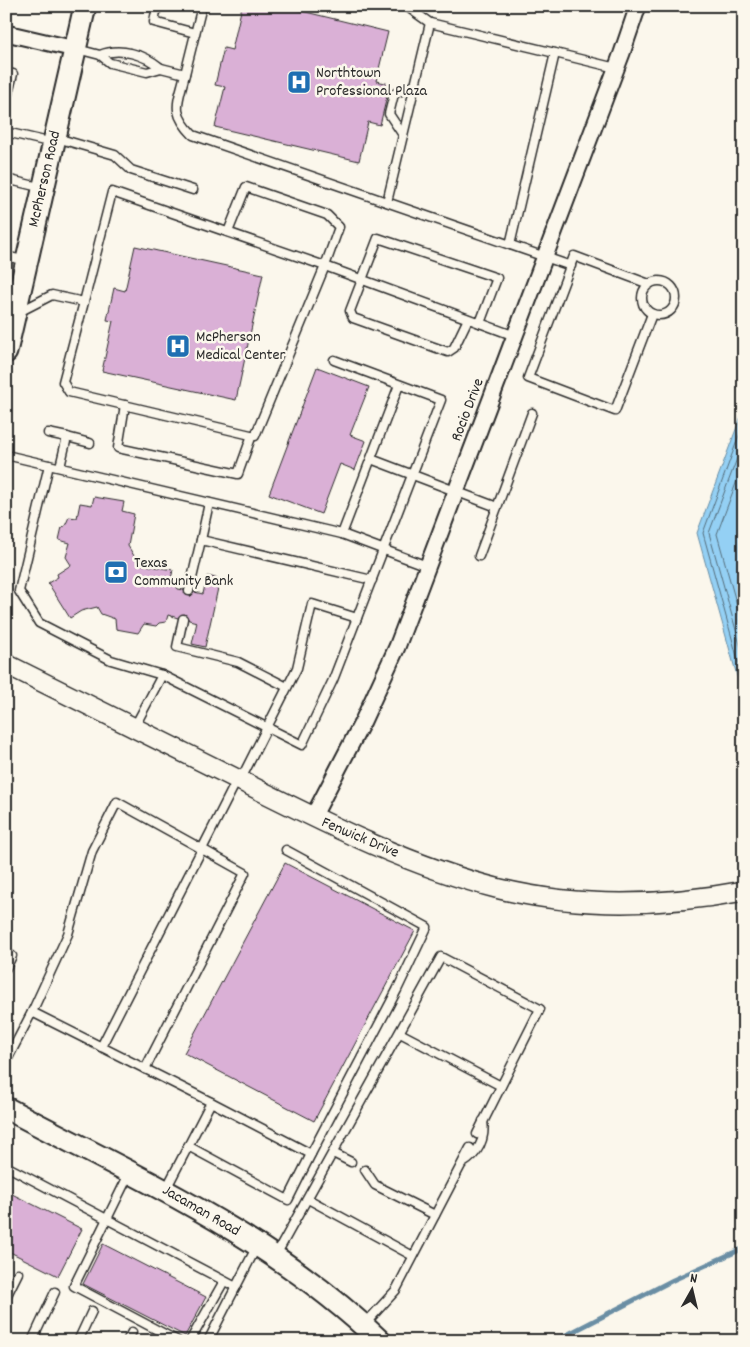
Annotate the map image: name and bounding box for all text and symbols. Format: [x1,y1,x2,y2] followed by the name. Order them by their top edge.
[316,62,428,103] place label: Northtown Professional Plaza
[286,69,312,95] hospital icon: Northtown Professional Plaza
[23,129,67,229] street label: McPherson Road
[196,326,286,367] place label: McPherson Medical Center
[165,333,191,359] hospital icon: McPherson Medical Center
[445,375,491,445] street label: Rocio Drive
[134,552,233,593] place label: Texas Community Bank
[103,559,129,585] bank icon: Texas Community Bank
[318,811,402,865] street label: Fenwick Drive
[158,1179,244,1243] street label: Jacaman Road
[668,1264,718,1314] north arrow
[689,1269,698,1290] text: N

